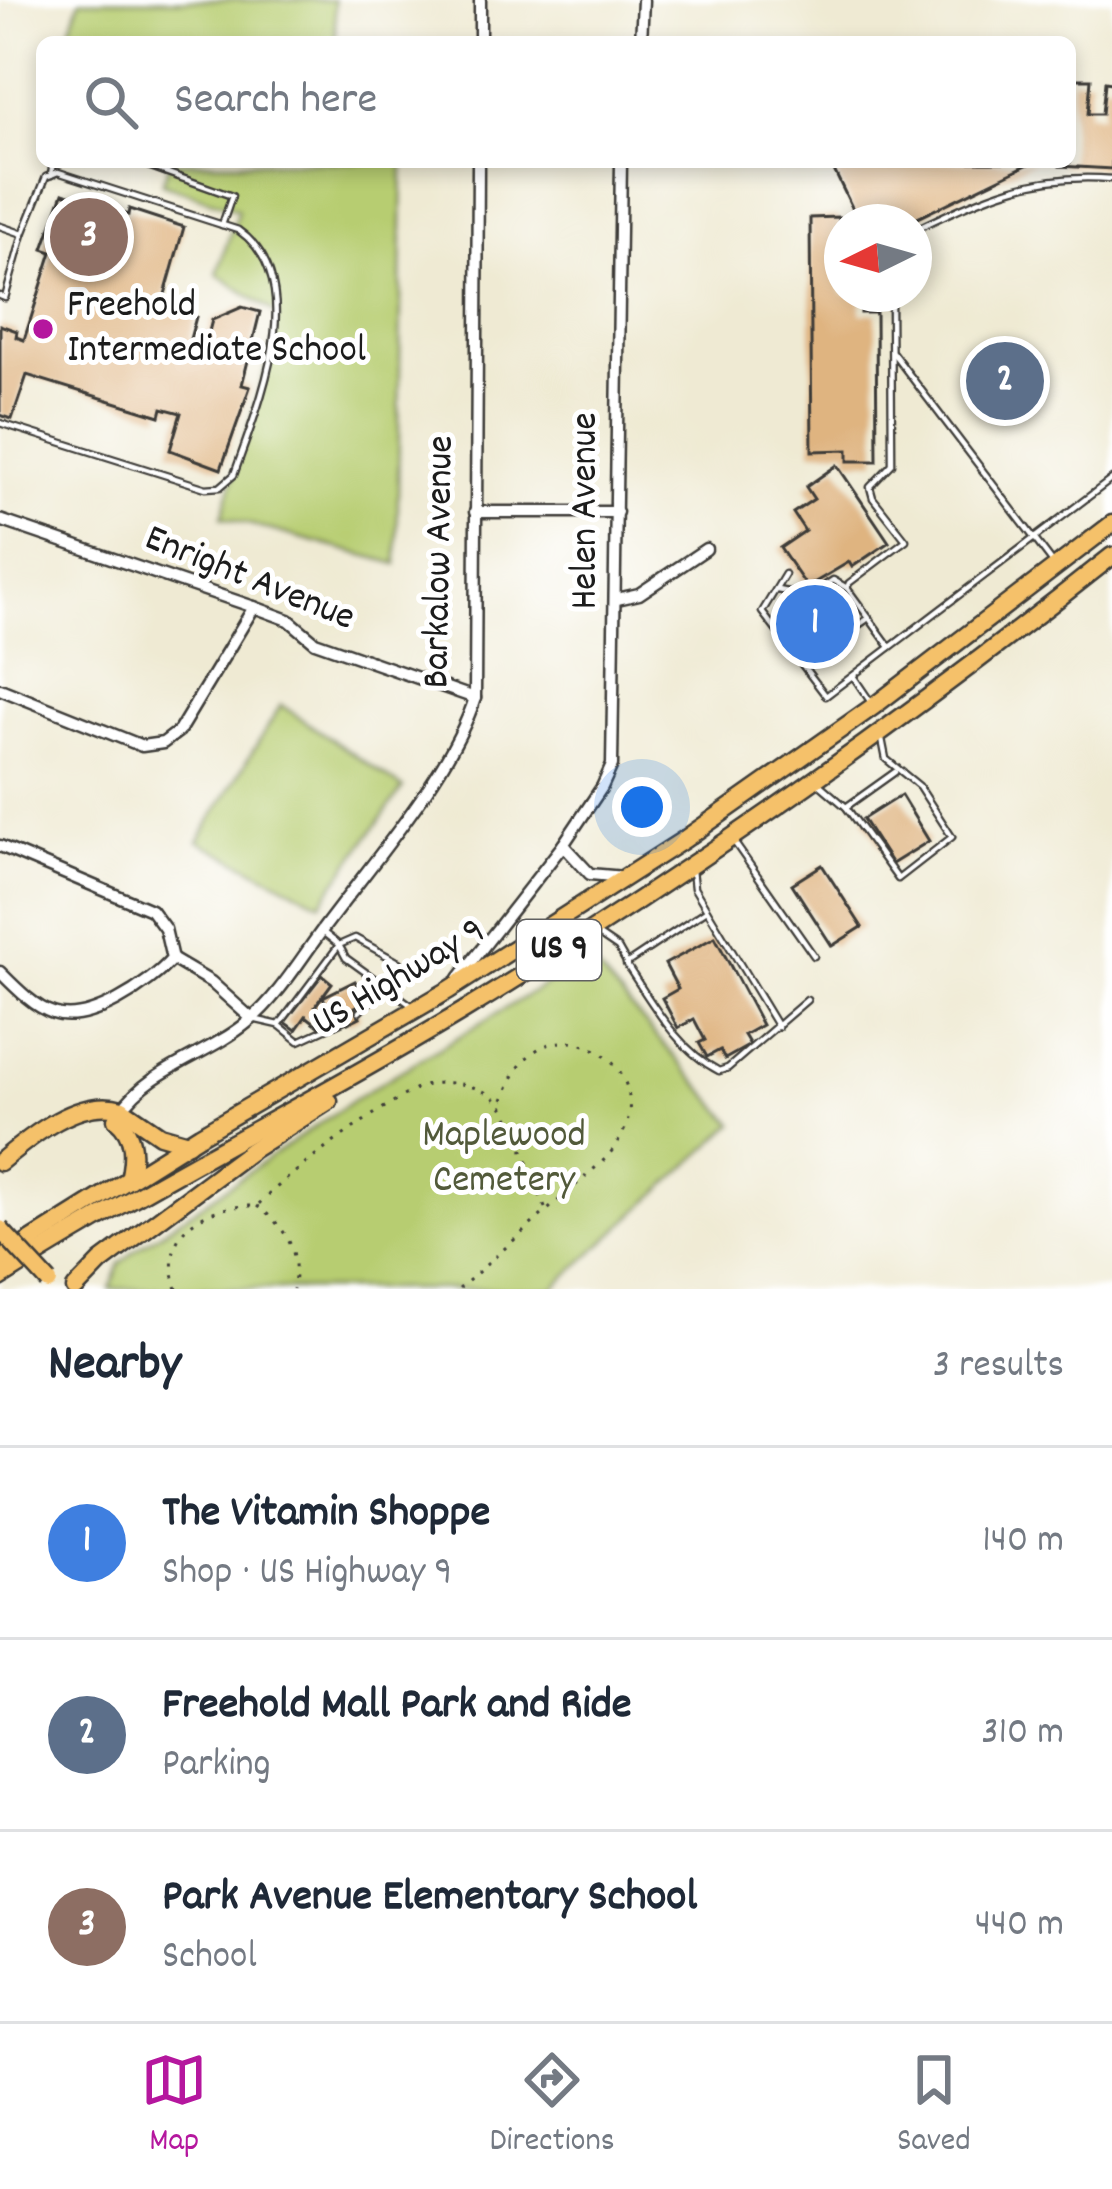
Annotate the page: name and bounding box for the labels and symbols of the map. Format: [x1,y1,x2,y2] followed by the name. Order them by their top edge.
[50,192,128,282] pin: 3
[824,204,932,312] north arrow
[67,280,366,380] place label: Freehold Intermediate School
[30,316,56,342] marker: Freehold Intermediate School
[966,336,1044,426] pin: 2
[560,412,615,610] street label: Helen Avenue
[411,435,471,689] street label: Barkalow Avenue
[136,513,362,647] street label: Enright Avenue
[776,579,854,669] pin: 1
[612,777,672,837] your location
[303,906,497,1052] street label: US Highway 9
[517,920,601,980] road number: US 9
[422,1110,586,1210] park label: Maplewood Cemetery

